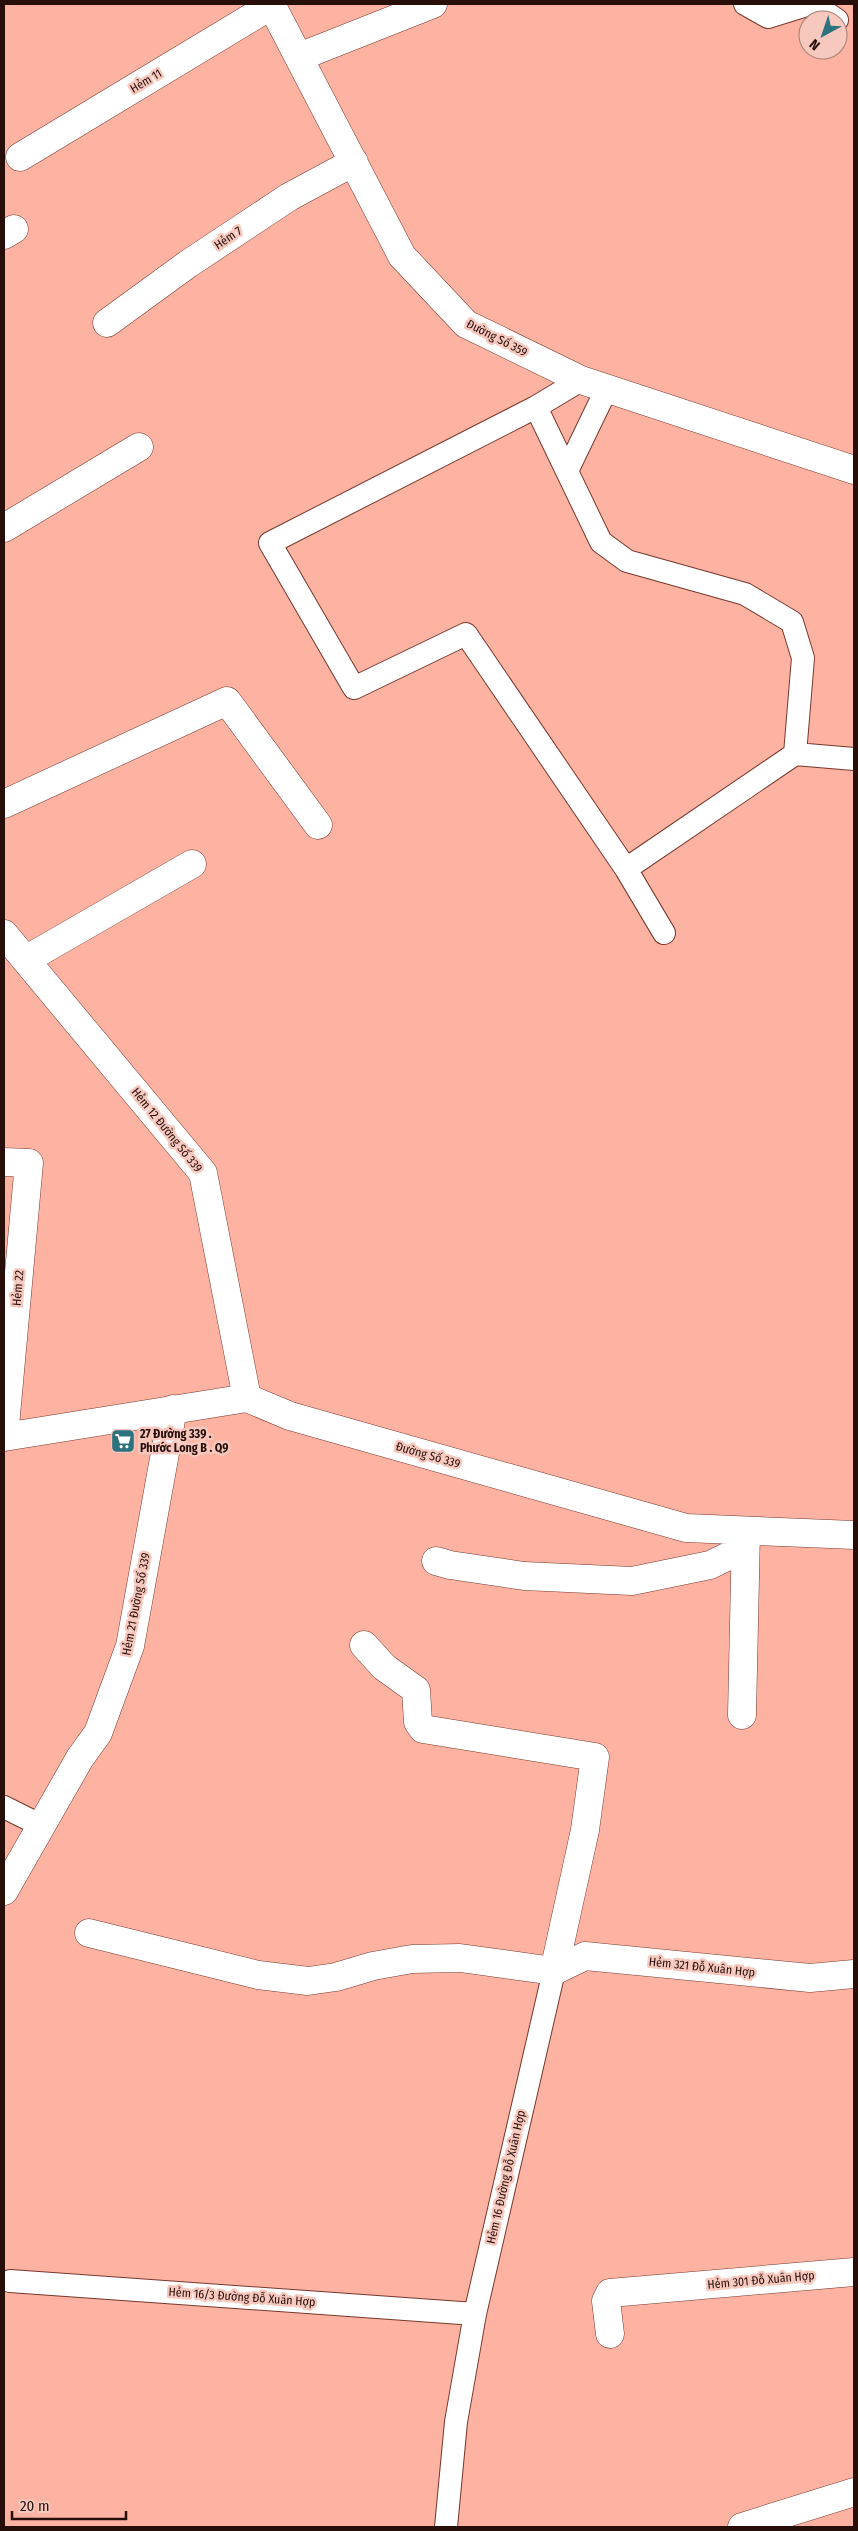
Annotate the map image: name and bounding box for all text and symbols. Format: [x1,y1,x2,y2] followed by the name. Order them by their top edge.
[798,10,848,60] north arrow
[806,35,824,54] text: N
[128,66,164,96] street label: Hẻm 11
[212,224,245,252] street label: Hẻm 7
[464,316,530,359] street label: Đường Số 359
[129,1084,206,1175] street label: Hẻm 12 Đường Số 339
[9,1270,27,1306] street label: Hẻm 22
[139,1427,229,1455] place label: 27 Đường 339 . Phước Long B . Q9
[110,1428,136,1454] supermarket icon: 27 Đường 339 . Phước Long B . Q9
[394,1438,462,1471] street label: Đường Số 339
[118,1551,153,1656] street label: Hẻm 21 Đường Số 339
[648,1953,756,1980] street label: Hẻm 321 Đỗ Xuân Hợp
[483,2108,528,2245] street label: Hẻm 16 Đường Đỗ Xuân Hợp
[707,2267,815,2292] street label: Hẻm 301 Đỗ Xuân Hợp
[168,2284,316,2309] street label: Hẻm 16/3 Đường Đỗ Xuân Hợp
[12,2488,126,2520] scale bar
[20,2497,50,2515] text: 20 m

